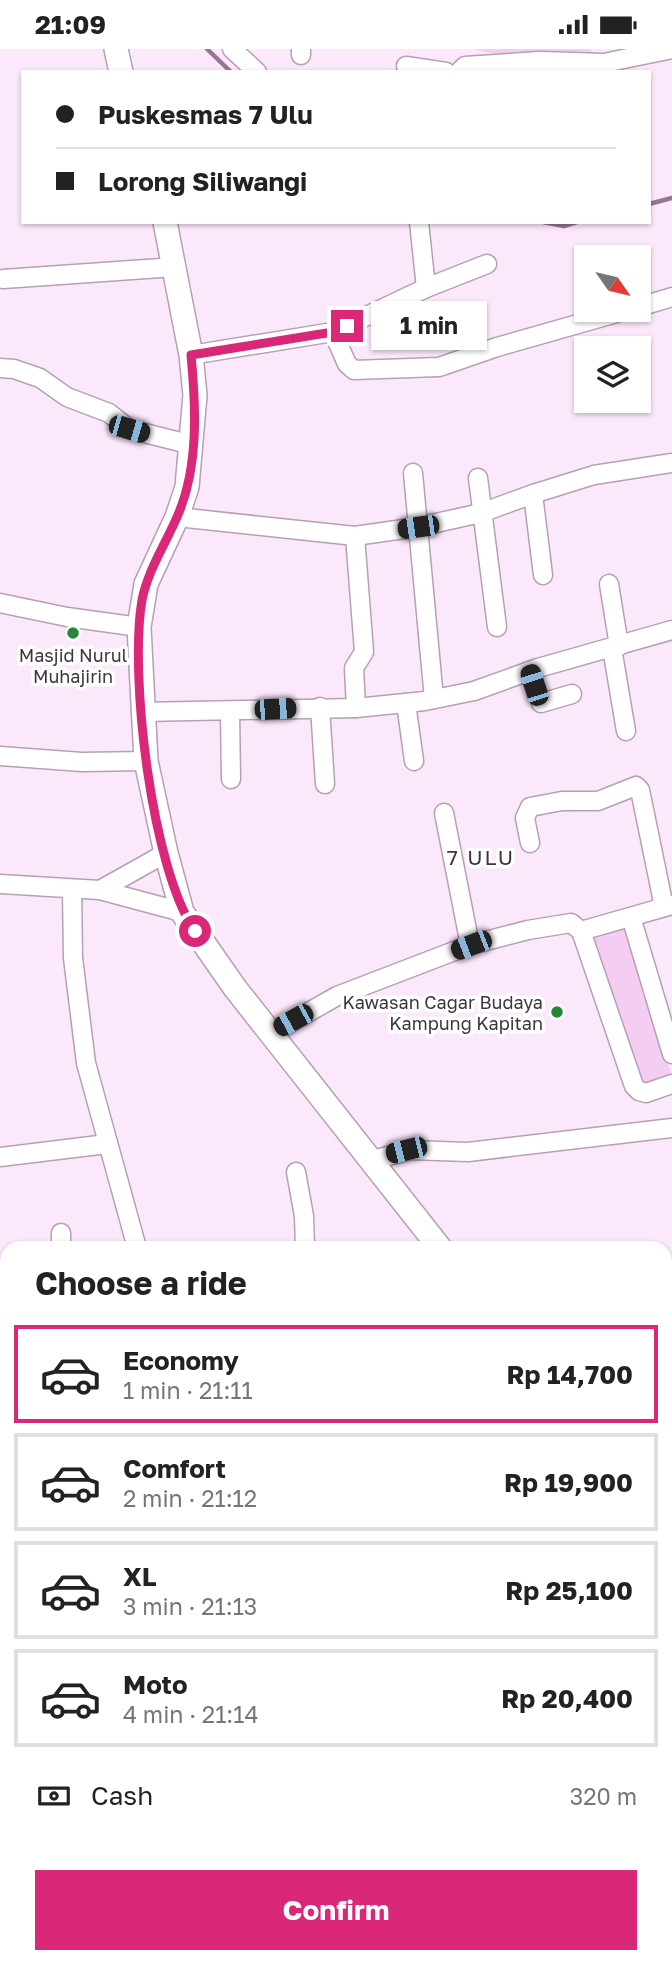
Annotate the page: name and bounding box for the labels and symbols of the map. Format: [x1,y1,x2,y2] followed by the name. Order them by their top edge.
[574,245,651,322] north arrow
[372,301,487,351] callout: 1 min
[331,310,363,342] route end
[106,413,153,445] car
[396,514,441,540] car
[65,625,81,641] marker: Masjid Nurul Muhajirin
[19,644,128,687] place label: Masjid Nurul Muhajirin
[518,662,551,708] car
[254,697,297,721] car
[447,844,515,870] district label: 7 ULU
[179,915,211,947] route start
[448,928,495,962] car
[342,991,543,1034] place label: Kawasan Cagar Budaya Kampung Kapitan
[270,1001,317,1039] car
[549,1004,565,1020] marker: Kawasan Cagar Budaya Kampung Kapitan
[384,1135,429,1165] car

